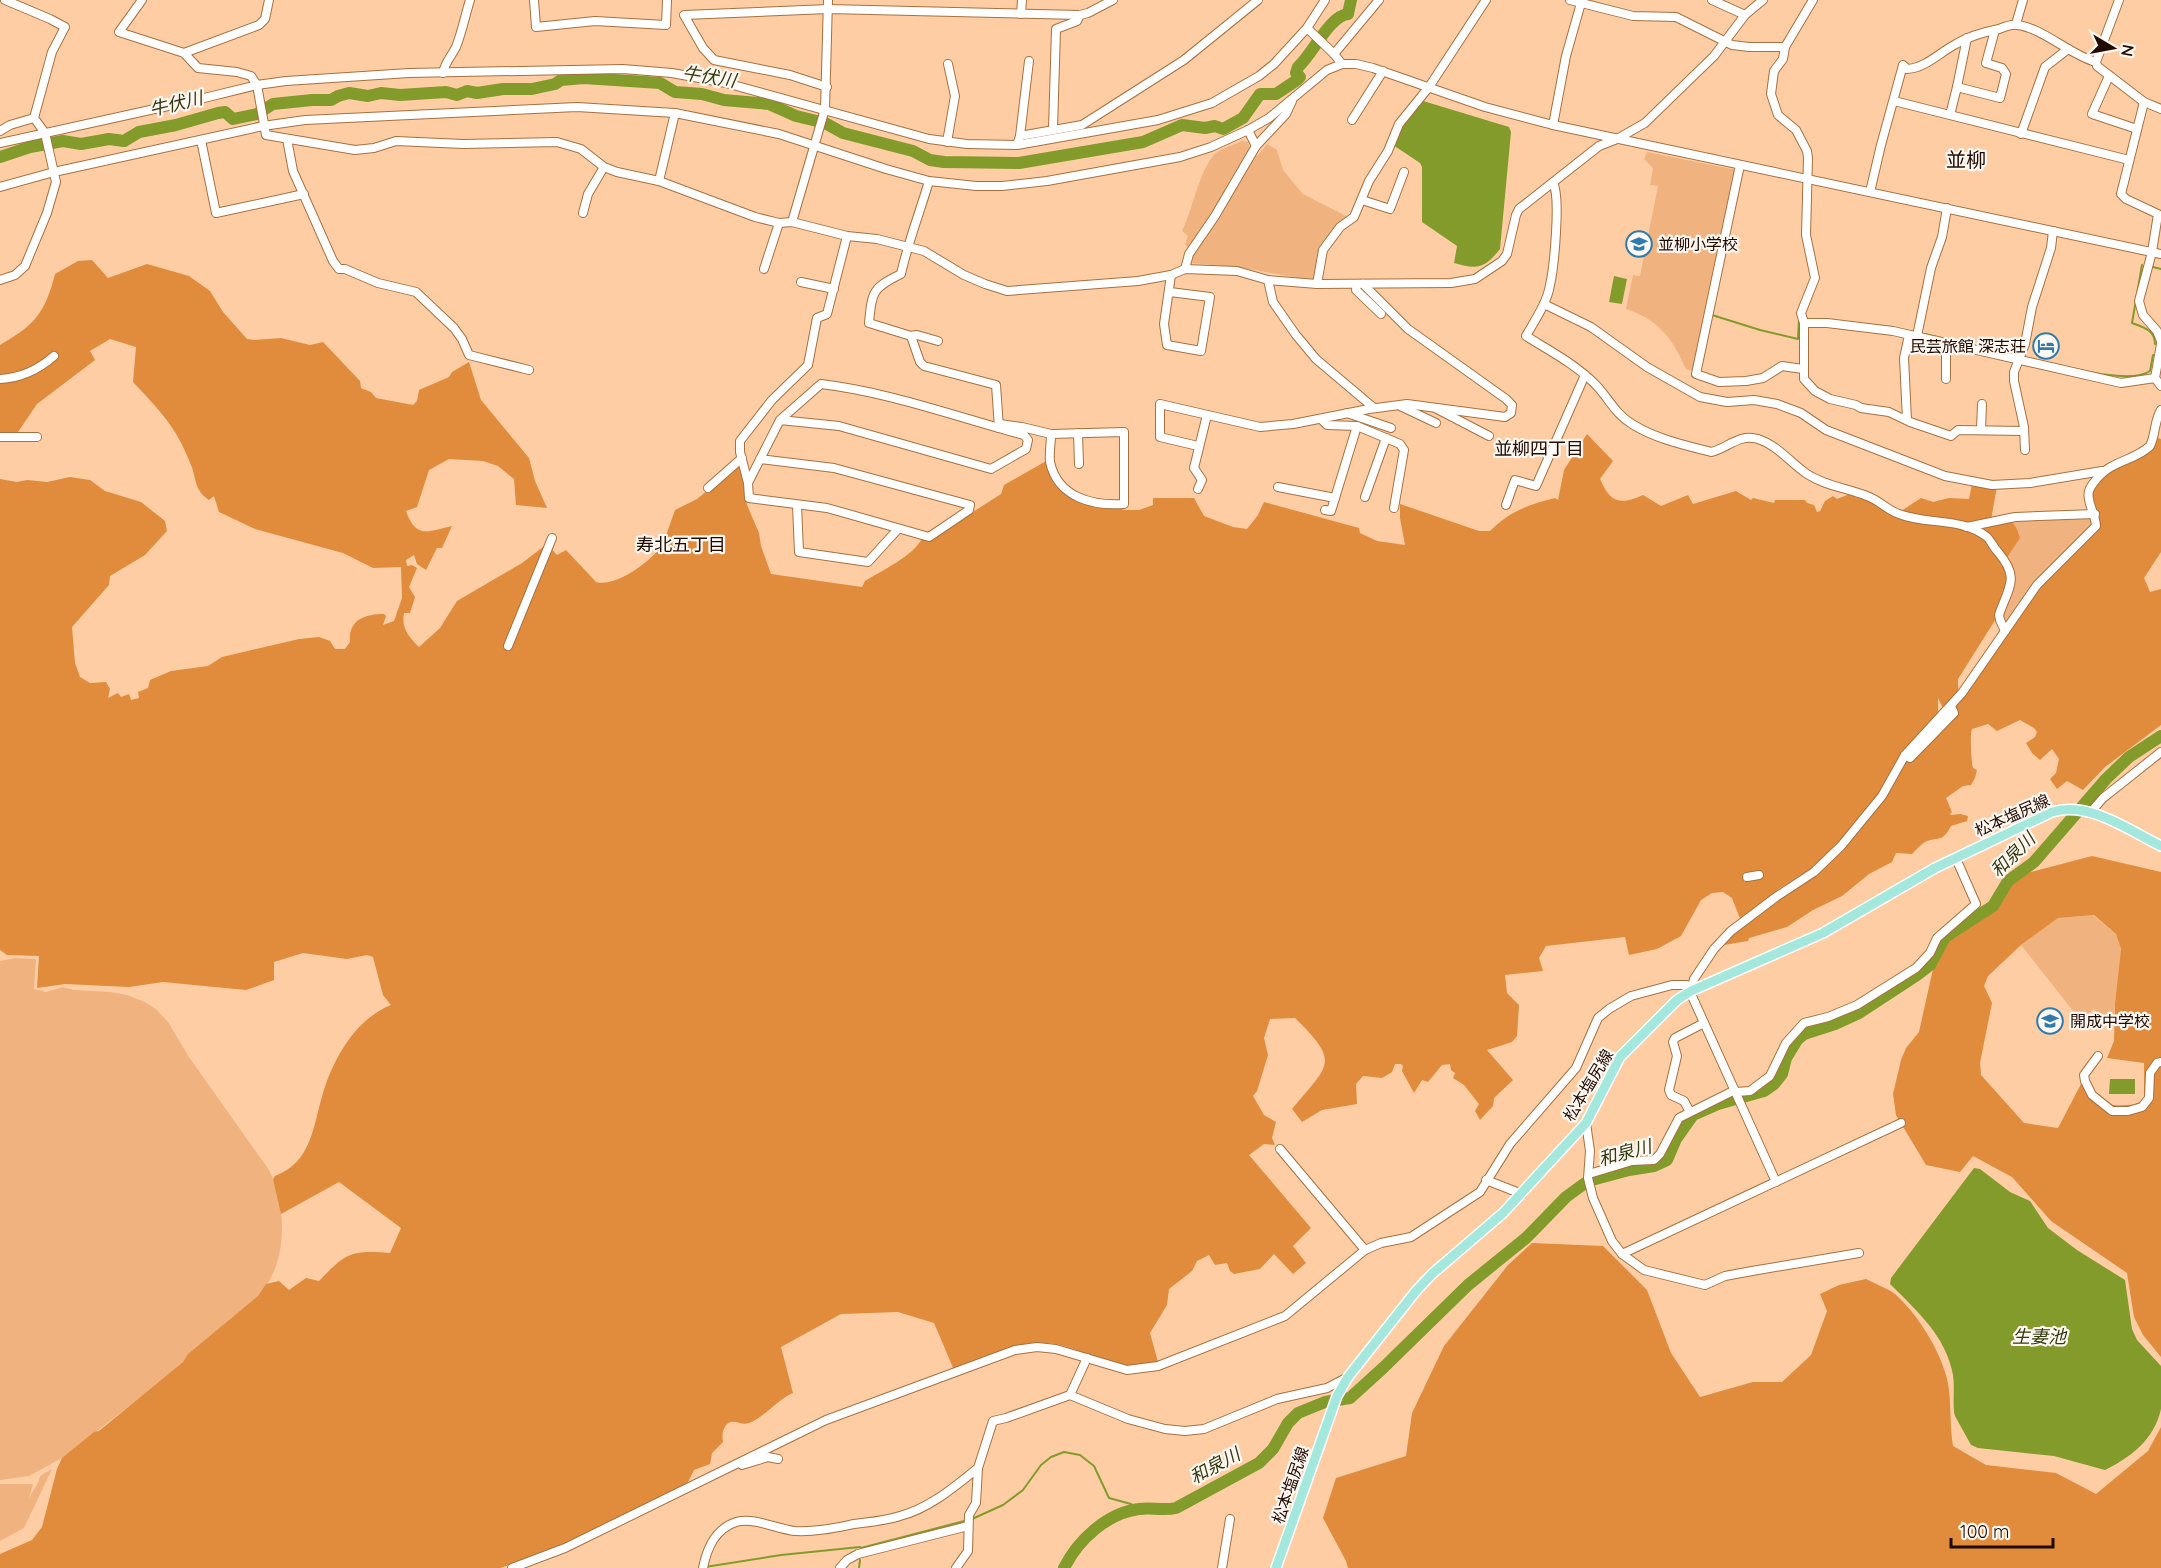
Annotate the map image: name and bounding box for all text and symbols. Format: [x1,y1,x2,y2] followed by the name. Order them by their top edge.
[2083,18,2143,78] north arrow
[2117,43,2139,58] text: N
[681,61,740,92] water label: 牛伏川
[147,85,207,121] water label: 牛伏川
[1946,147,1986,172] district label: 並柳
[1624,229,1654,259] school or university icon: 並柳小学校
[1658,234,1738,254] place label: 並柳小学校
[2031,331,2061,361] hotel icon: 民芸旅館 深志荘
[1910,336,2026,356] place label: 民芸旅館 深志荘
[1494,437,1584,460] district label: 並柳四丁目
[636,533,726,556] district label: 寿北五丁目
[1971,790,2053,840] street label: 松本塩尻線
[1985,826,2041,882] water label: 和泉川
[2035,1006,2065,1036] school or university icon: 開成中学校
[2070,1011,2150,1031] place label: 開成中学校
[1559,1046,1617,1124] street label: 松本塩尻線
[1596,1134,1656,1171] water label: 和泉川
[2012,1325,2068,1348] water label: 生妻池
[1186,1441,1246,1489] water label: 和泉川
[1268,1444,1312,1526] street label: 松本塩尻線
[1951,1511,2053,1549] scale bar
[1960,1520,2009,1543] text: 100 m

